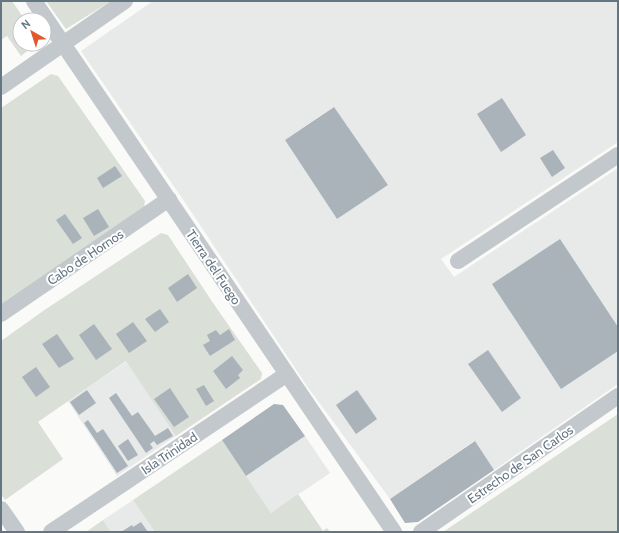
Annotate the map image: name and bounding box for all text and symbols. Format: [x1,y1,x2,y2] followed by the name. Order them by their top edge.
[12,12,52,52] north arrow
[18,16,33,32] text: N
[44,225,127,288] street label: Cabo de Hornos
[183,227,245,307] street label: Tierra del Fuego
[464,421,576,506] street label: Estrecho de San Carlos
[138,428,200,478] street label: Isla Trinidad

